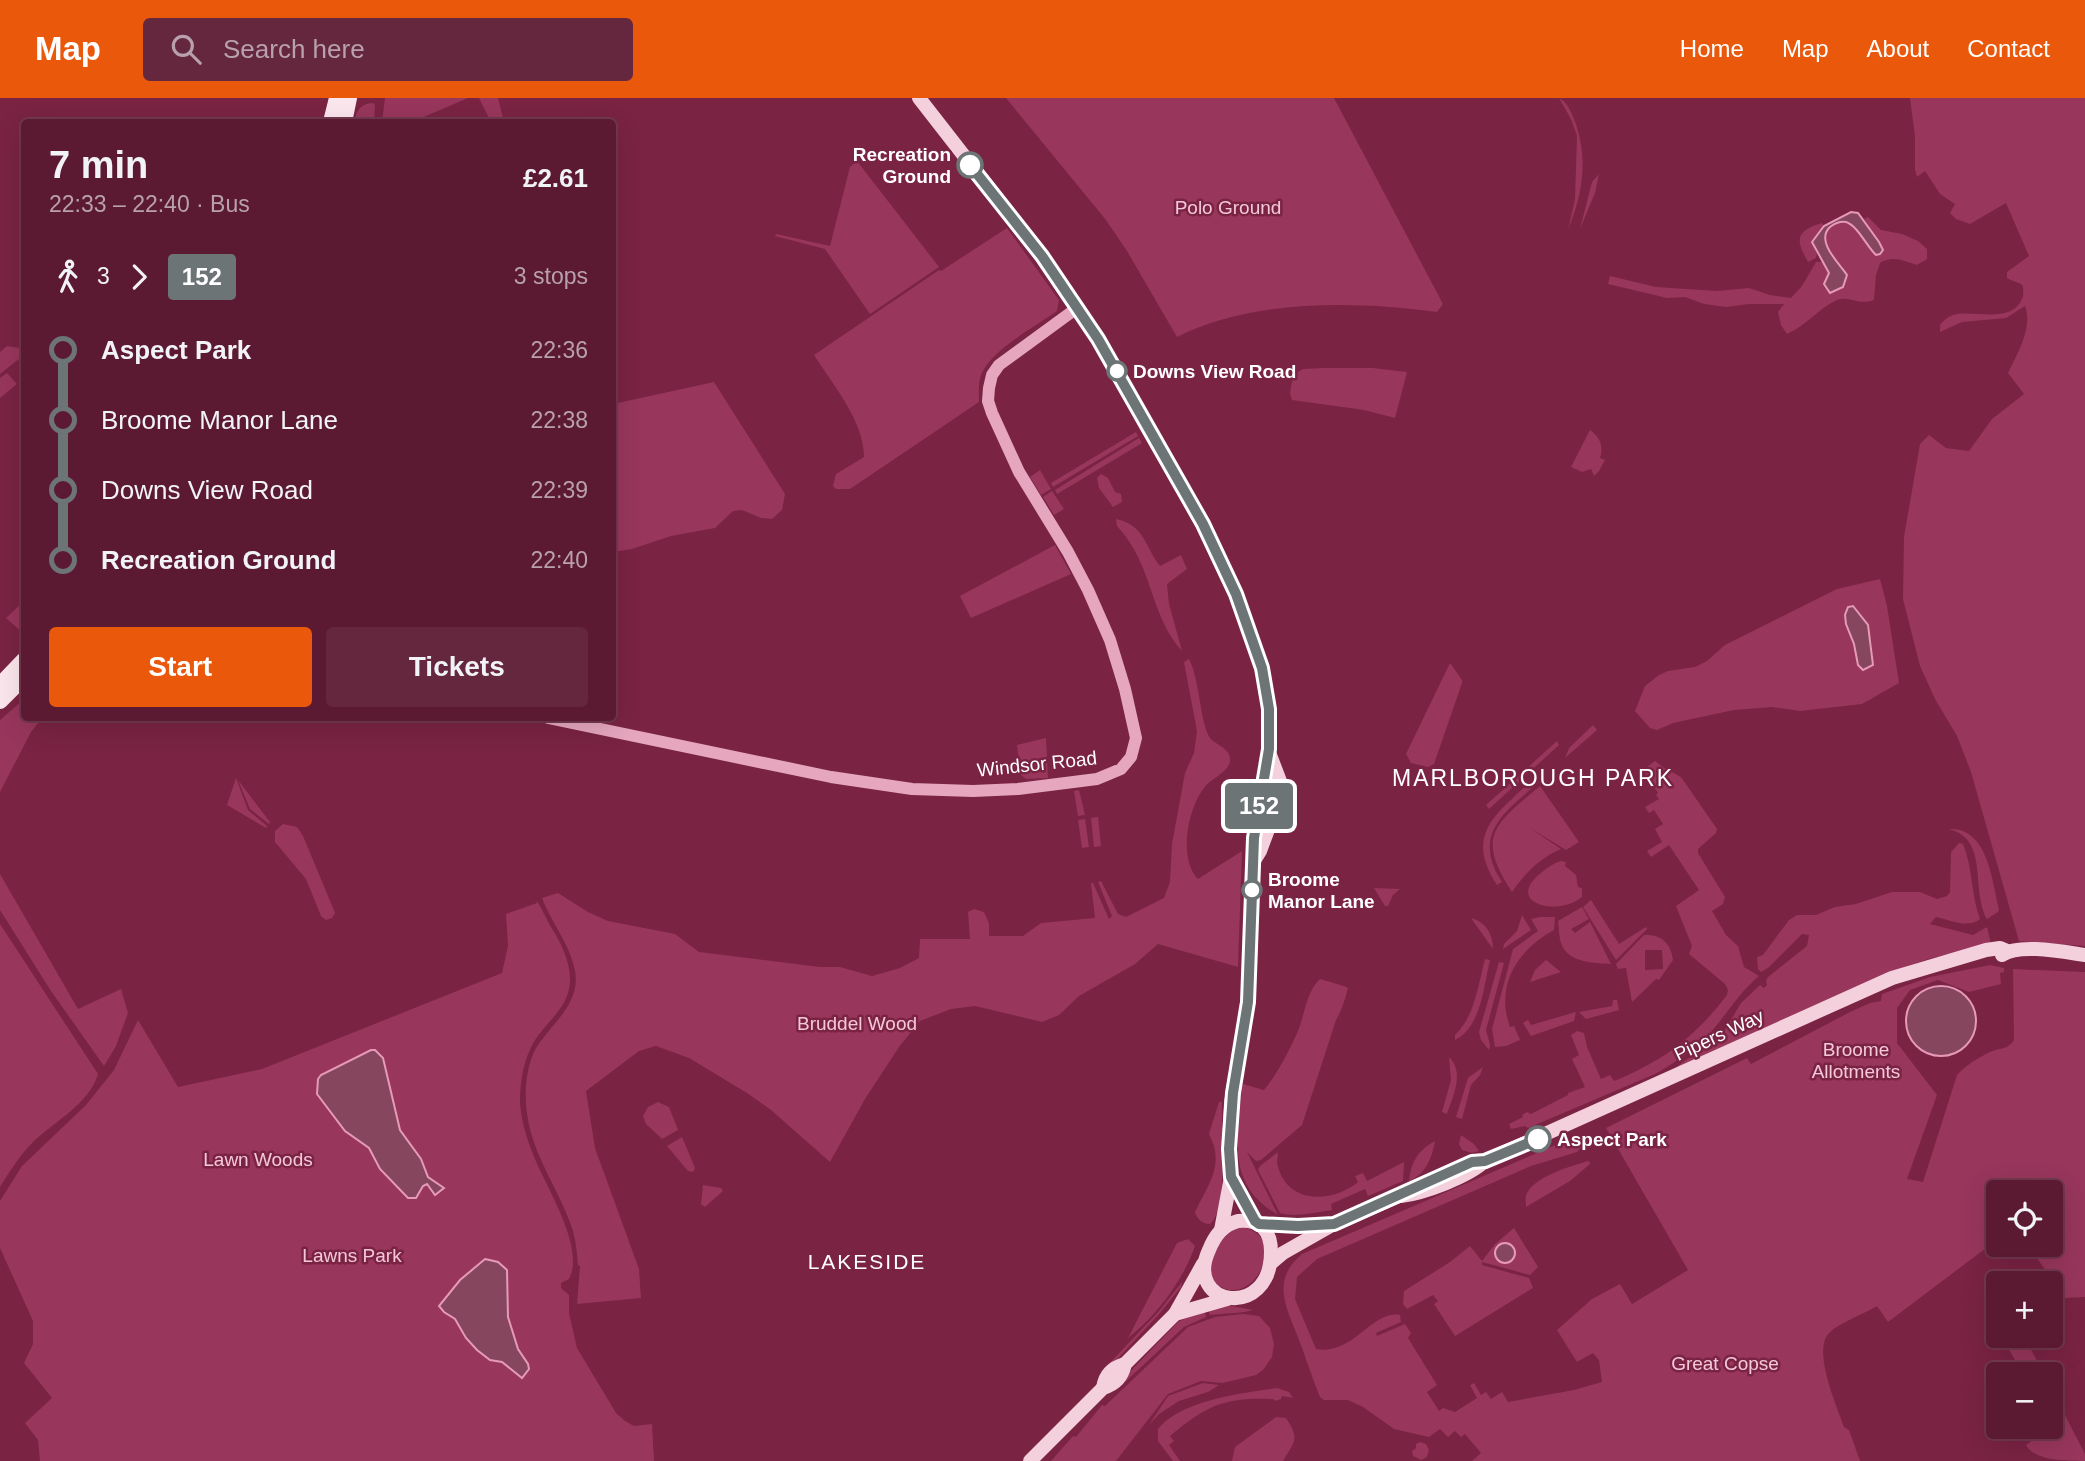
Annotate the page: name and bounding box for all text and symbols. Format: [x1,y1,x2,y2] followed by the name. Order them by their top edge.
[143,18,633,81] search box
[35,30,101,67] text: Map
[167,30,205,68] icon: search
[223,34,365,64] text: Search here
[1680,35,1744,62] text: Home
[1782,35,1829,62] text: Map
[1867,35,1929,62] text: About
[1967,35,2050,62] text: Contact
[49,144,148,186] text: 7 min
[853,144,951,187] place label: Recreation Ground
[957,152,983,178] marker: Recreation Ground
[523,163,588,193] text: £2.61
[49,191,250,217] text: 22:33 – 22:40 · Bus
[1175,197,1281,218] park label: Polo Ground
[49,258,87,296] icon: walk
[120,258,158,296] icon: forward
[97,263,110,289] text: 3
[182,263,222,290] text: 152
[514,263,588,289] text: 3 stops
[101,335,251,365] text: Aspect Park
[530,337,588,363] text: 22:36
[1107,361,1127,381] marker: Downs View Road
[1133,361,1296,382] place label: Downs View Road
[101,405,338,435] text: Broome Manor Lane
[530,407,588,433] text: 22:38
[101,475,313,505] text: Downs View Road
[530,477,588,503] text: 22:39
[101,545,336,575] text: Recreation Ground
[530,547,588,573] text: 22:40
[49,627,312,707] button: Start
[326,627,588,707] button: Tickets
[976,747,1098,781] street label: Windsor Road
[1392,765,1674,791] district label: MARLBOROUGH PARK
[1219,783,1299,829] line badge: 152
[1239,792,1279,819] text: 152
[1268,869,1375,912] place label: Broome Manor Lane
[1242,880,1262,900] marker: Broome Manor Lane
[1671,1005,1768,1065] street label: Pipers Way
[797,1013,917,1034] park label: Bruddel Wood
[1812,1039,1900,1082] park label: Broome Allotments
[1525,1126,1551,1152] marker: Aspect Park
[1557,1129,1667,1150] place label: Aspect Park
[203,1149,313,1170] park label: Lawn Woods
[1986,1180,2063,1439] map controls
[1986,1180,2063,1257] button: locate
[302,1245,402,1266] park label: Lawns Park
[808,1250,926,1273] district label: LAKESIDE
[1986,1271,2063,1348] button: +
[1671,1353,1779,1374] park label: Great Copse
[1986,1362,2063,1439] button: −

